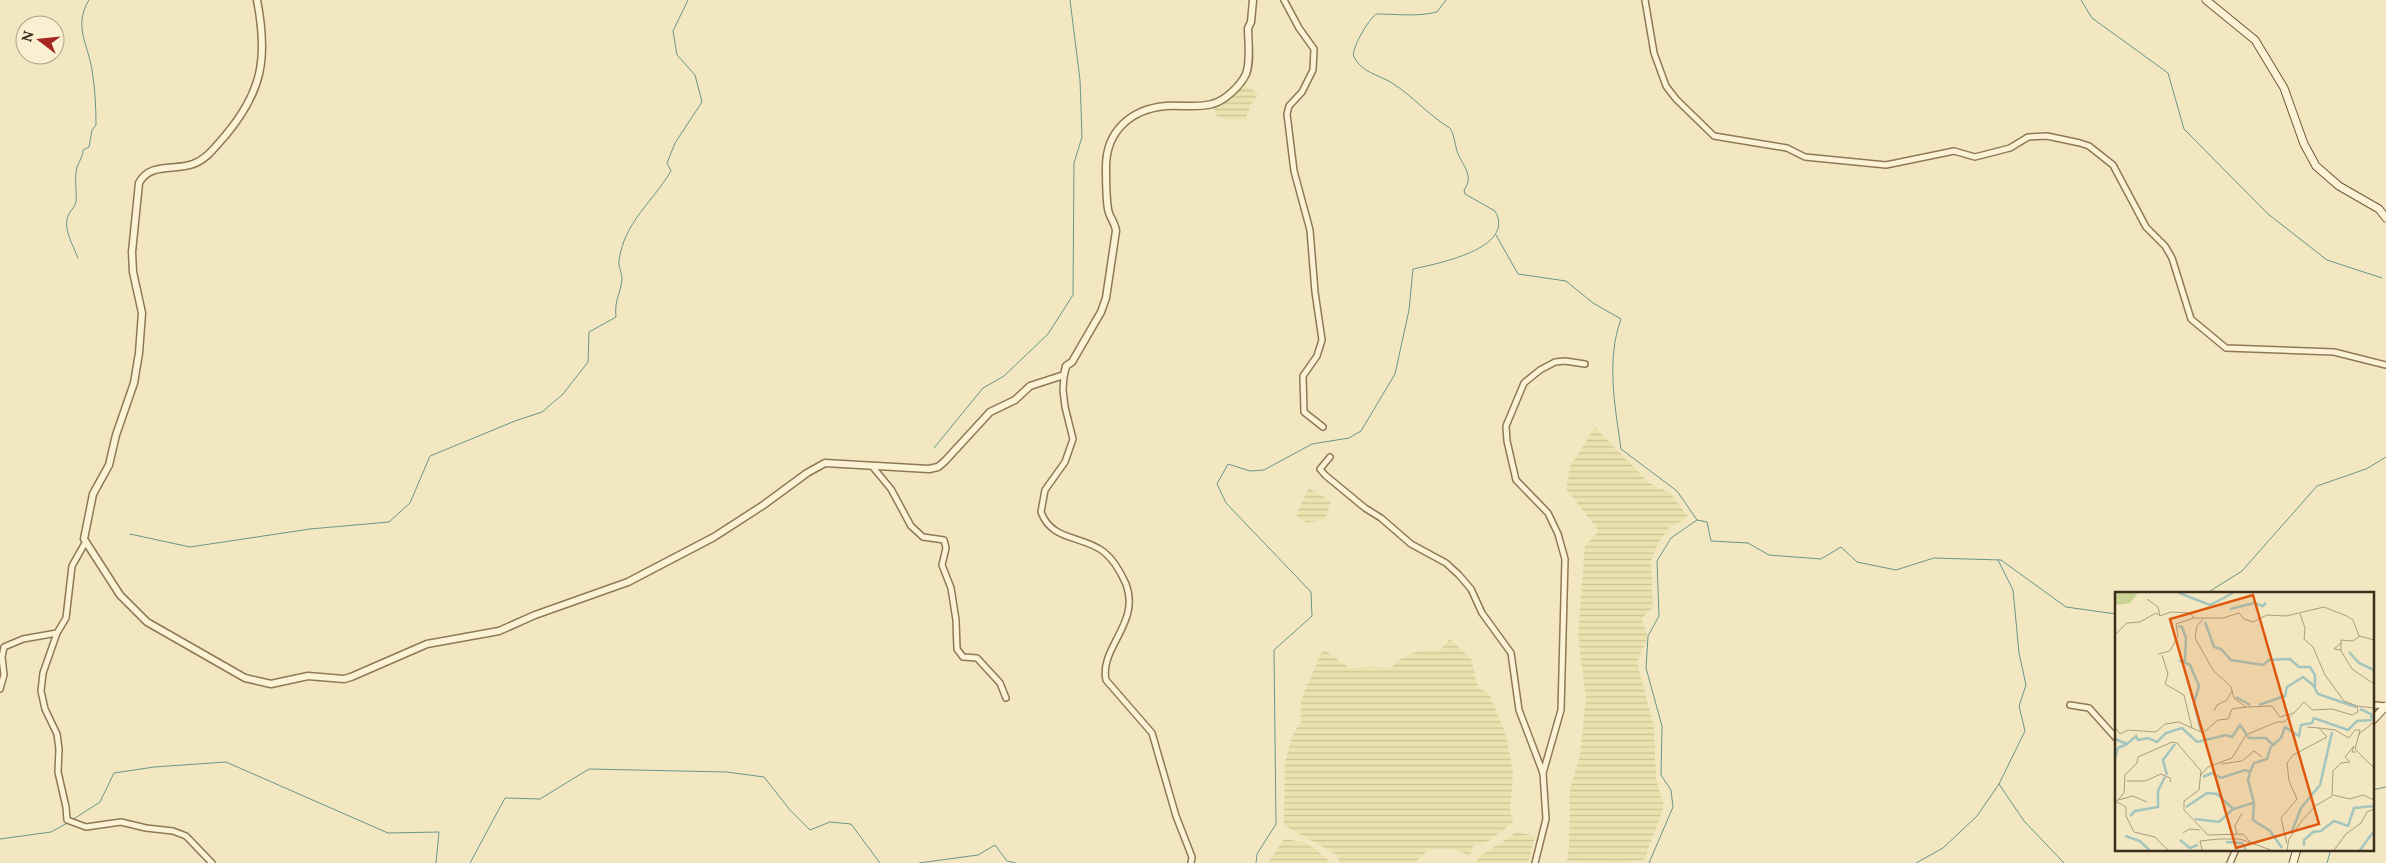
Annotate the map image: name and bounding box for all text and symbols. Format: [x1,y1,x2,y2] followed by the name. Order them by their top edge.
[15,15,65,65] north arrow
[17,29,38,44] text: N
[2115,592,2374,850] inset map

